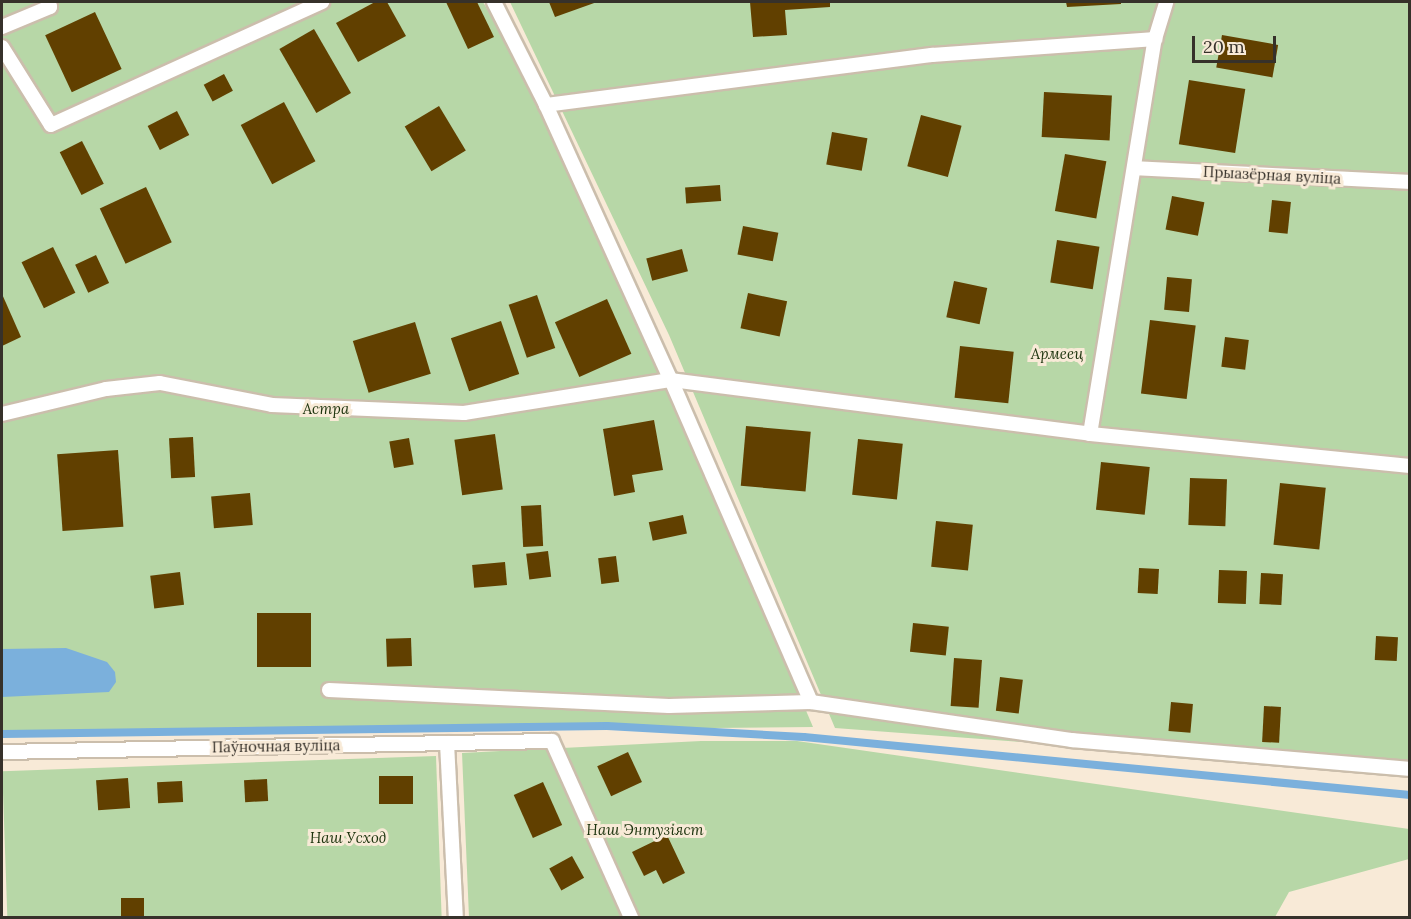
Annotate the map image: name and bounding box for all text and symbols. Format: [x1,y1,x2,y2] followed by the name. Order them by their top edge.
[1195,24,1279,62] scale bar
[1203,35,1245,58] text: 20 m
[1203,162,1341,188] street label: Прыазёрная вуліца
[1031,345,1083,363] park label: Армеец
[303,400,349,418] park label: Астра
[212,736,340,756] street label: Паўночная вуліца
[586,821,704,839] park label: Наш Энтузіяст
[310,829,386,847] park label: Наш Усход

